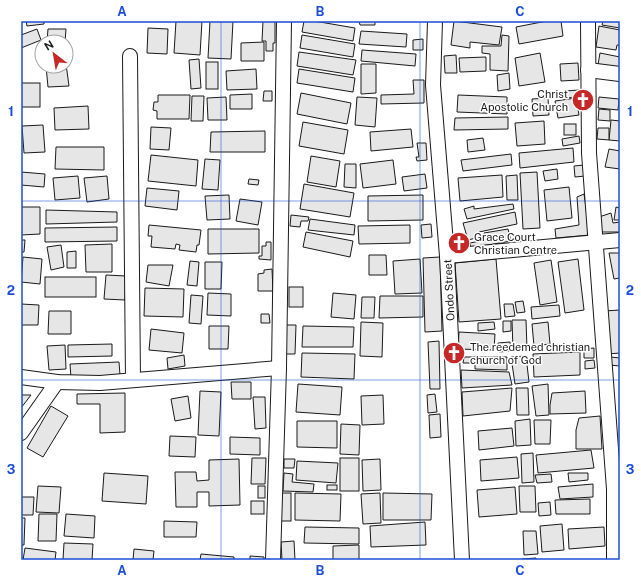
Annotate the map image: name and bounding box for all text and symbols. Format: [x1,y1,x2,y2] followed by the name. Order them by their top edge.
[117,4,127,19] text: A
[316,4,325,19] text: B
[515,4,525,19] text: C
[34,34,74,74] north arrow
[42,38,56,53] text: N
[570,87,596,113] church icon: Christ Apostolic Church
[480,88,568,113] place label: Christ Apostolic Church
[8,104,14,119] text: 1
[627,104,633,119] text: 1
[446,230,472,256] church icon: Grace Court Christian Centre
[474,231,557,256] place label: Grace Court Christian Centre
[441,259,457,321] street label: Ondo Street
[7,283,15,298] text: 2
[626,283,634,298] text: 2
[441,340,467,366] church icon: The reedemed christian church of God
[470,341,590,366] place label: The reedemed christian church of God
[7,462,16,477] text: 3
[626,462,635,477] text: 3
[117,563,127,578] text: A
[316,563,325,578] text: B
[515,563,525,578] text: C

